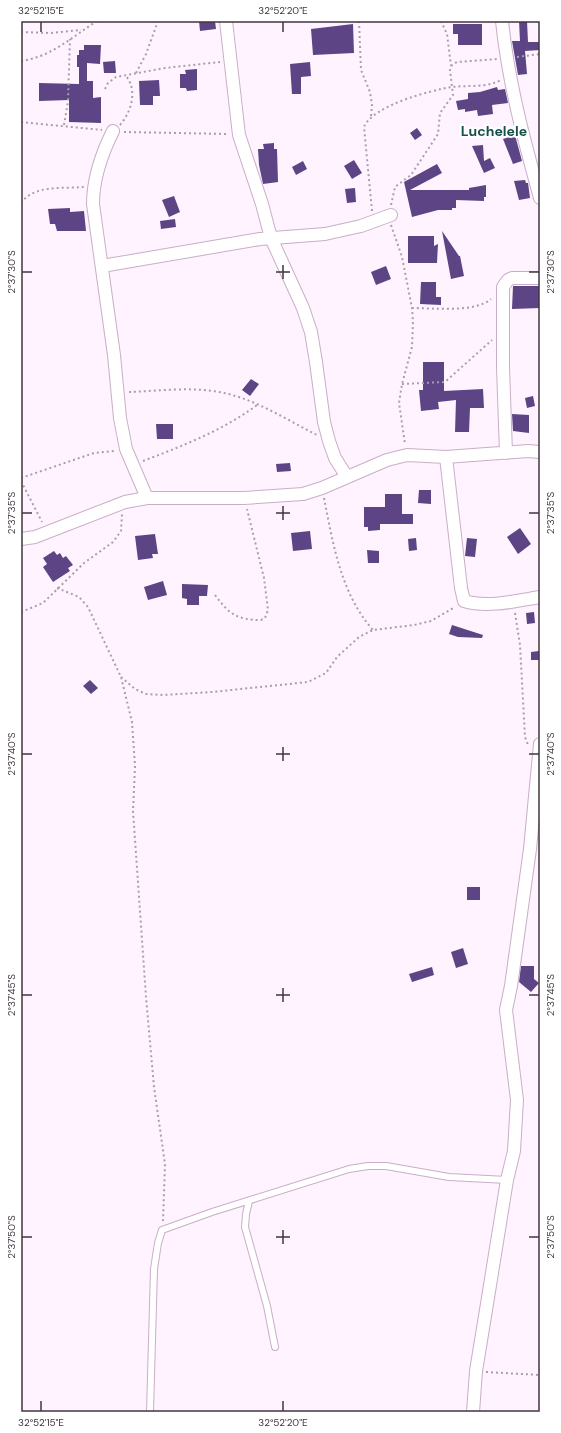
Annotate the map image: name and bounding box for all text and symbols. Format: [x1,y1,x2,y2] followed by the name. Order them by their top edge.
[18,4,64,17] text: 32°52'15"E
[258,4,308,17] text: 32°52'20"E
[461,122,527,140] district label: Luchelele
[5,250,18,294] text: 2°37'30"S
[544,250,557,294] text: 2°37'30"S
[5,491,18,534] text: 2°37'35"S
[544,491,557,534] text: 2°37'35"S
[5,732,18,776] text: 2°37'40"S
[544,732,557,776] text: 2°37'40"S
[5,974,18,1016] text: 2°37'45"S
[544,974,557,1016] text: 2°37'45"S
[5,1215,18,1259] text: 2°37'50"S
[544,1215,557,1259] text: 2°37'50"S
[18,1416,64,1429] text: 32°52'15"E
[258,1416,308,1429] text: 32°52'20"E

